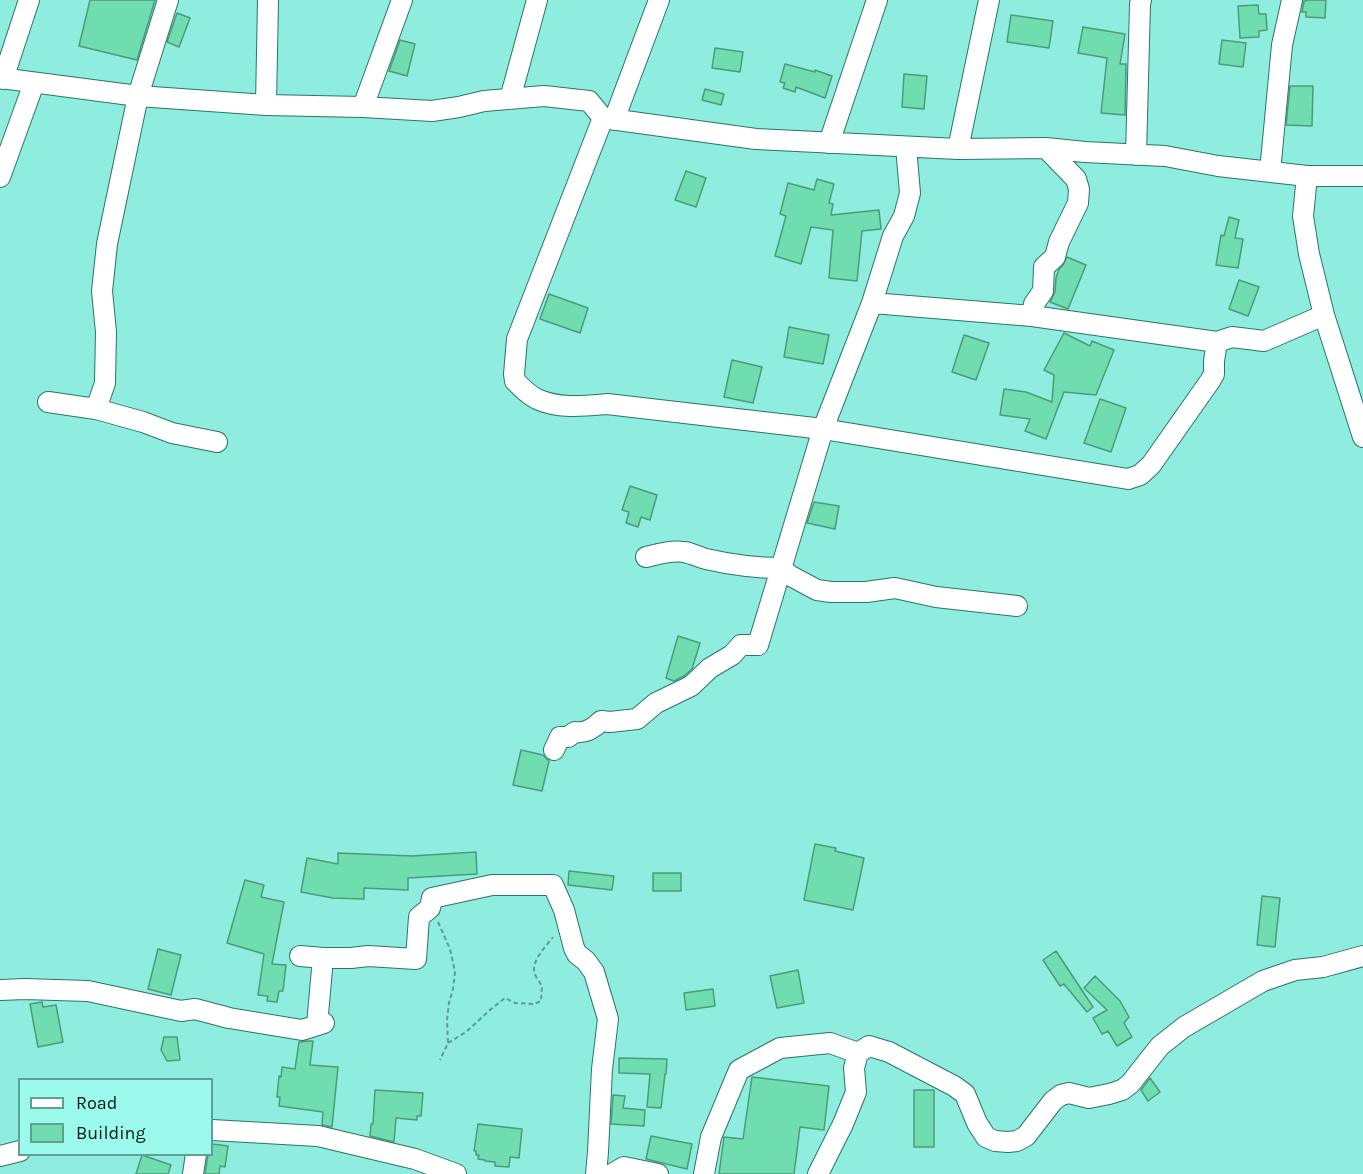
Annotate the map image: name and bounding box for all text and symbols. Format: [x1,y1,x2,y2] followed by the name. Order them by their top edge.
[18,1078,213,1156] legend
[76,1092,117,1114] text: Road
[76,1122,146,1144] text: Building

